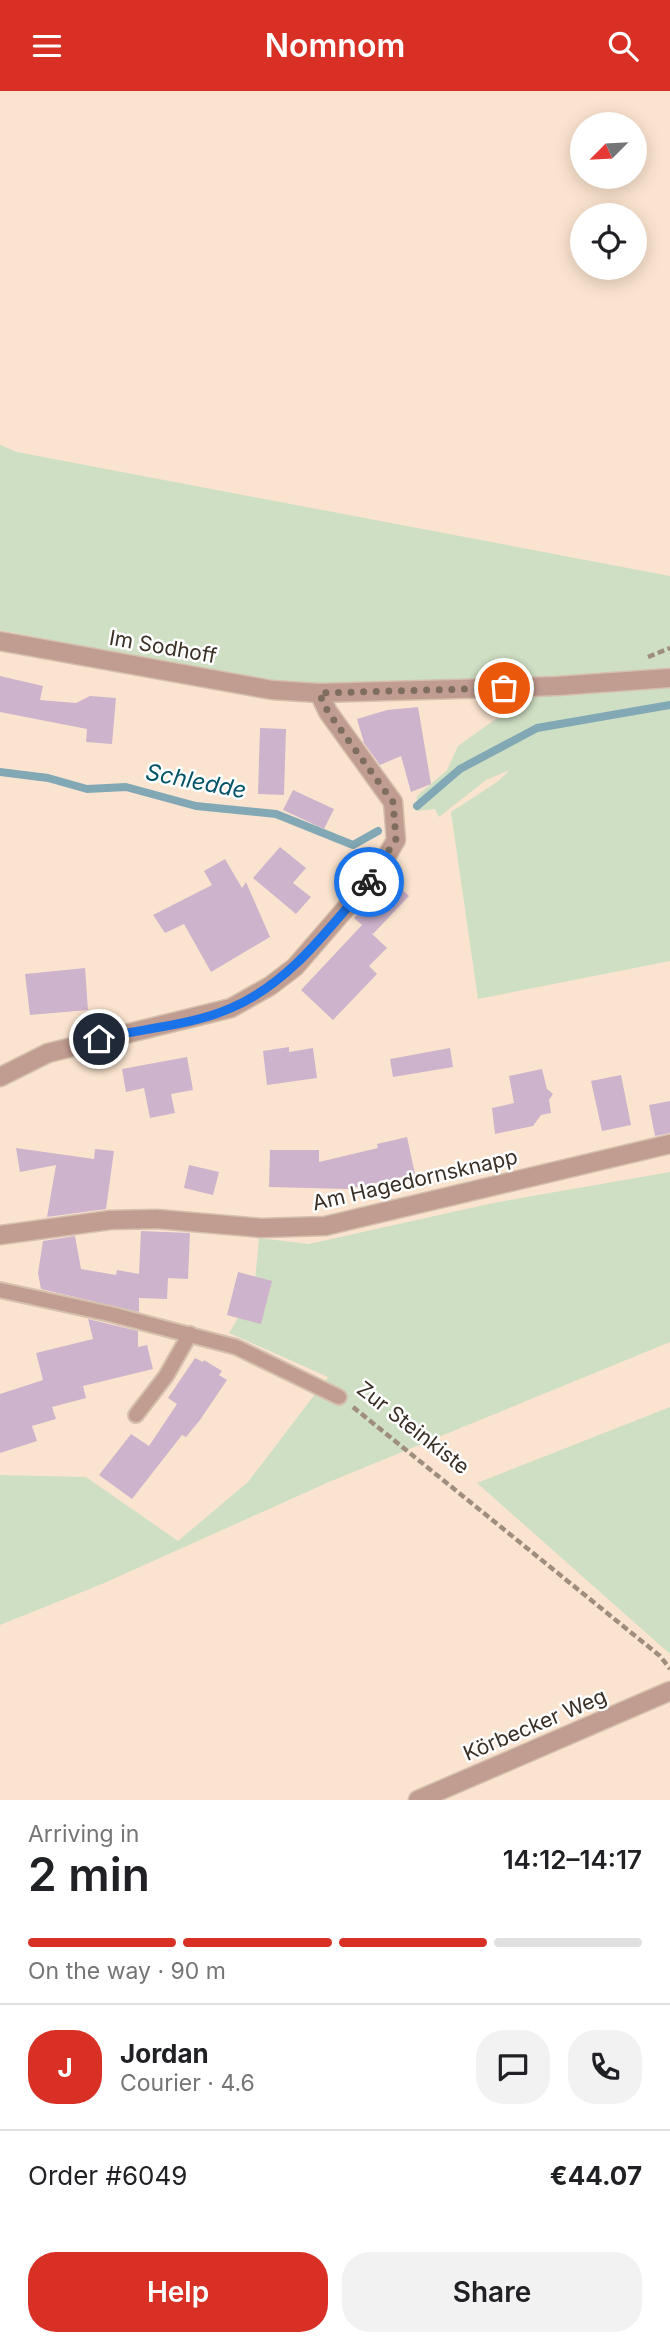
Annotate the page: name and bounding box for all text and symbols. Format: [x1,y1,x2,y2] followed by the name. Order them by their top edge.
[265,26,405,65] text: Nomnom
[28,27,66,65] icon: menu
[604,27,642,65] icon: search
[570,112,648,189] north arrow
[570,112,647,280] map controls
[570,203,647,280] button: locate
[107,625,219,668] street label: Im Sodhoff
[474,658,534,718] pin
[485,669,523,707] icon: bag
[143,758,249,804] water label: Schledde
[334,847,404,917] courier
[350,863,388,901] icon: bike
[69,1009,129,1069] pin
[80,1020,118,1058] icon: home
[310,1144,520,1215] street label: Am Hagedornsknapp
[352,1376,475,1479] street label: Zur Steinkiste
[459,1683,610,1766] street label: Körbecker Weg
[28,1820,139,1848] text: Arriving in
[503,1844,642,1875] text: 14:12–14:17
[28,1846,150,1902] text: 2 min
[28,1957,226,1985] text: On the way · 90 m
[476,2030,550,2104] button: chat
[568,2030,642,2104] button: phone
[120,2038,209,2069] text: Jordan
[57,2052,73,2083] text: J
[120,2069,255,2097] text: Courier · 4.6
[28,2160,187,2191] text: Order #6049
[550,2160,642,2191] text: €44.07
[28,2252,328,2332] button: Help
[342,2252,642,2332] button: Share

